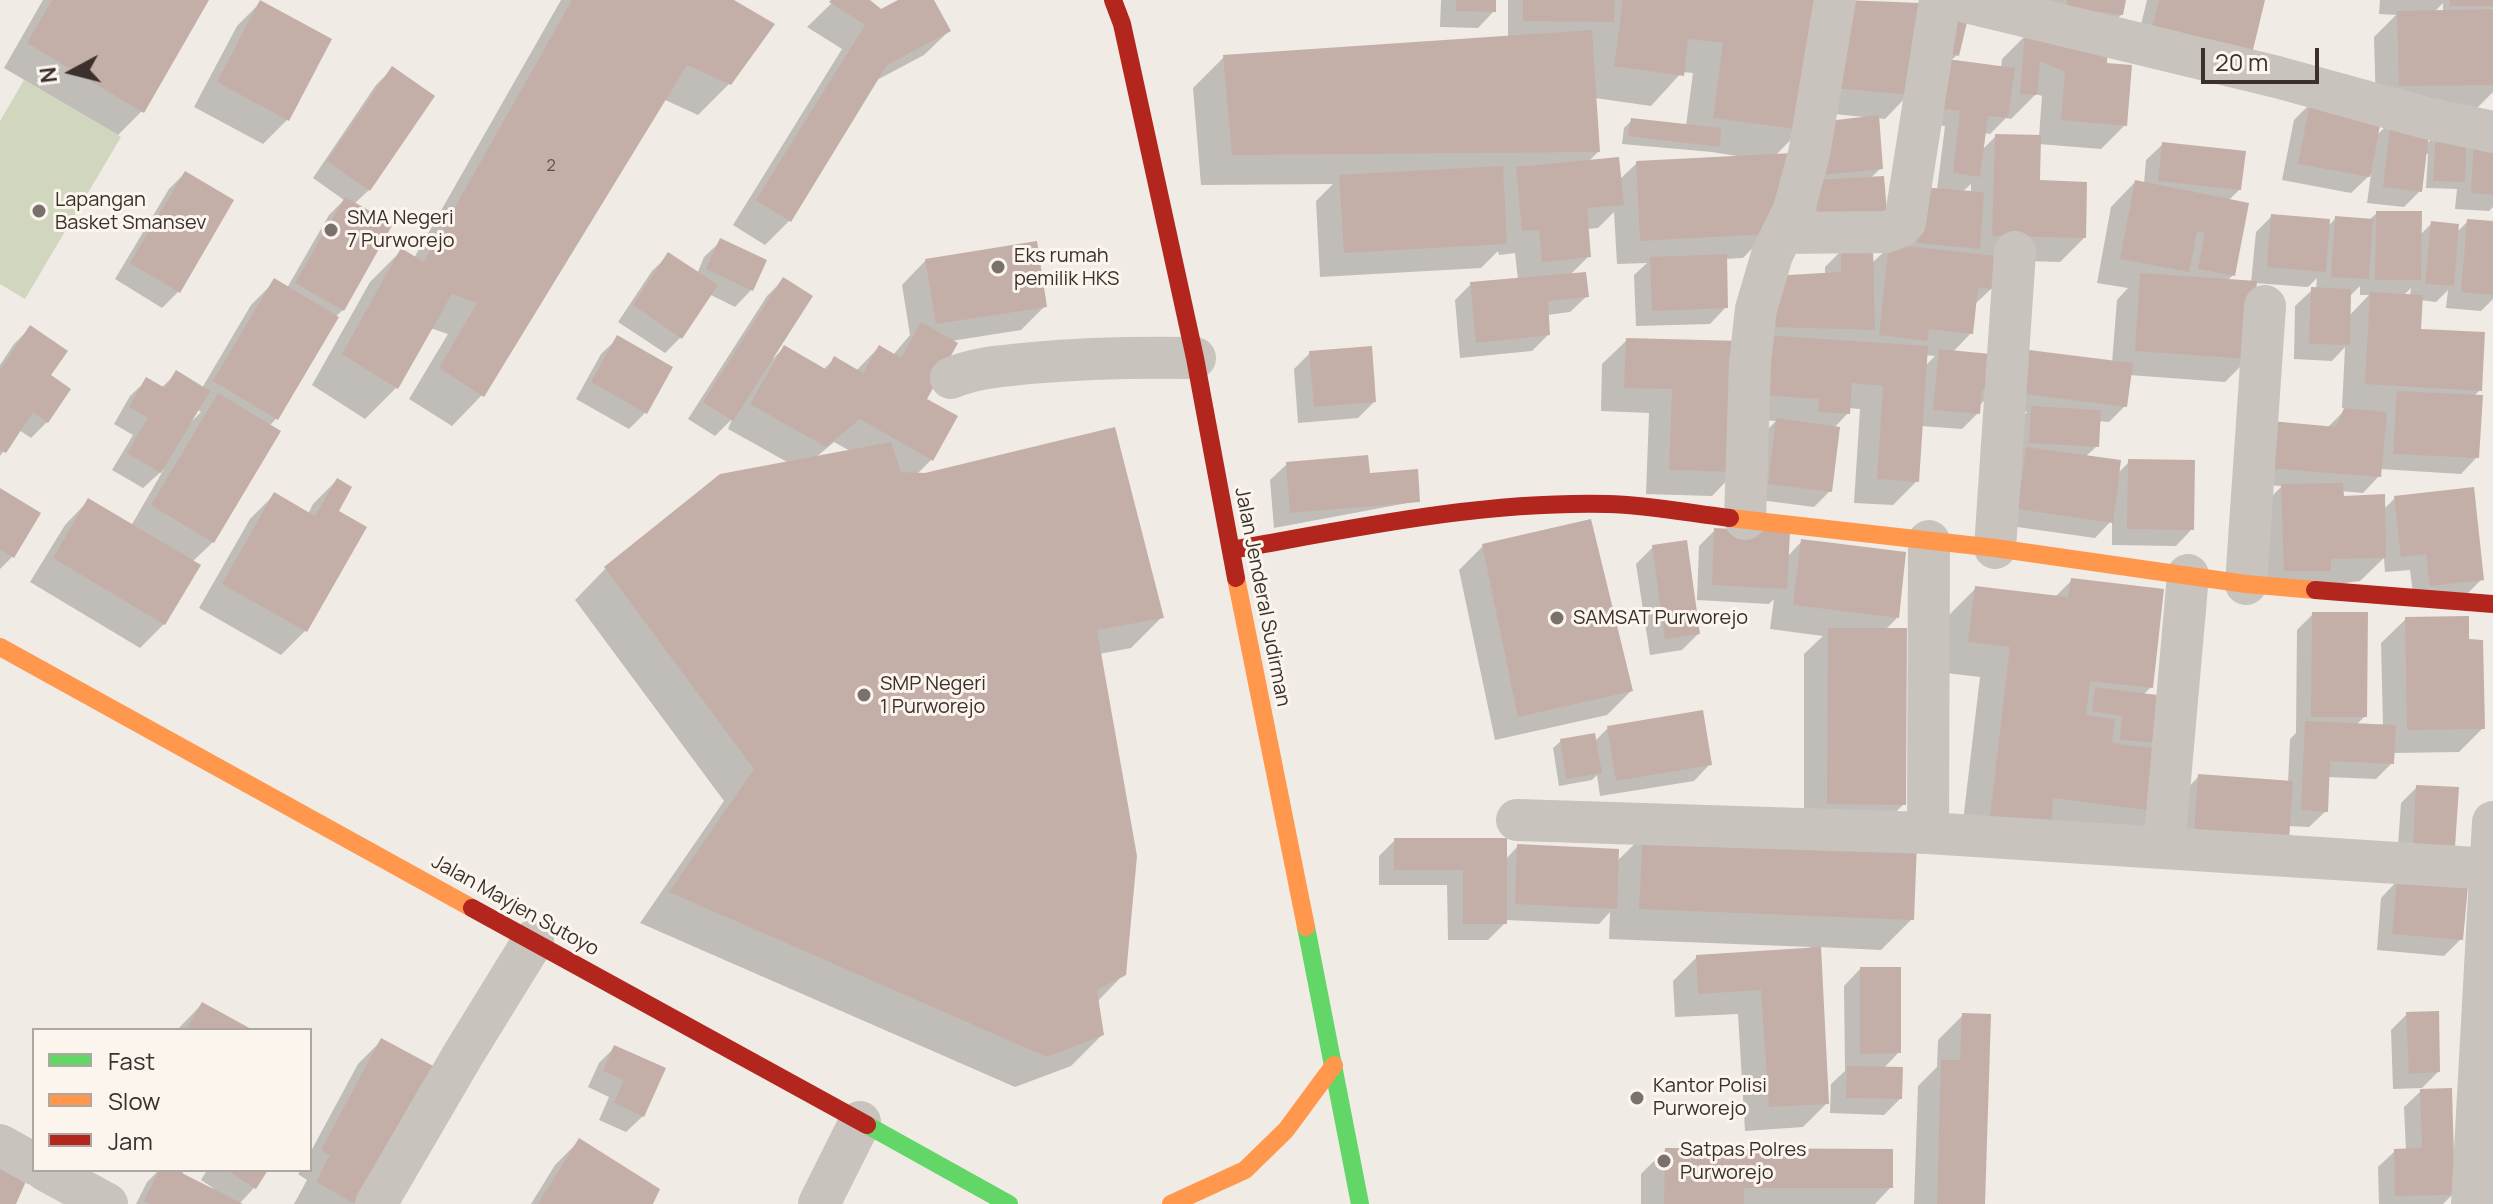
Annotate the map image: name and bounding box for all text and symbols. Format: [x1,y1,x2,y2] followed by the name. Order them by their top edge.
[32,32,112,112] north arrow
[2205,32,2323,82] scale bar
[2215,45,2268,78] text: 20 m
[32,65,64,85] text: N
[546,157,556,177] house number: 2
[55,188,207,235] place label: Lapangan Basket Smansev
[30,202,48,220] marker: Lapangan Basket Smansev
[347,206,455,253] place label: SMA Negeri 7 Purworejo
[322,221,340,239] marker: SMA Negeri 7 Purworejo
[1014,244,1119,291] place label: Eks rumah pemilik HKS
[989,258,1007,276] marker: Eks rumah pemilik HKS
[1229,485,1295,709] street label: Jalan Jenderal Sudirman
[1573,606,1748,630] place label: SAMSAT Purworejo
[1548,609,1566,627] marker: SAMSAT Purworejo
[880,672,986,719] place label: SMP Negeri 1 Purworejo
[855,686,873,704] marker: SMP Negeri 1 Purworejo
[427,850,603,962] street label: Jalan Mayjen Sutoyo
[32,1028,312,1172] legend
[108,1044,155,1077] text: Fast
[1653,1074,1767,1121] place label: Kantor Polisi Purworejo
[108,1084,161,1117] text: Slow
[1628,1089,1646,1107] marker: Kantor Polisi Purworejo
[108,1124,153,1157] text: Jam
[1680,1138,1807,1185] place label: Satpas Polres Purworejo
[1655,1152,1673,1170] marker: Satpas Polres Purworejo

